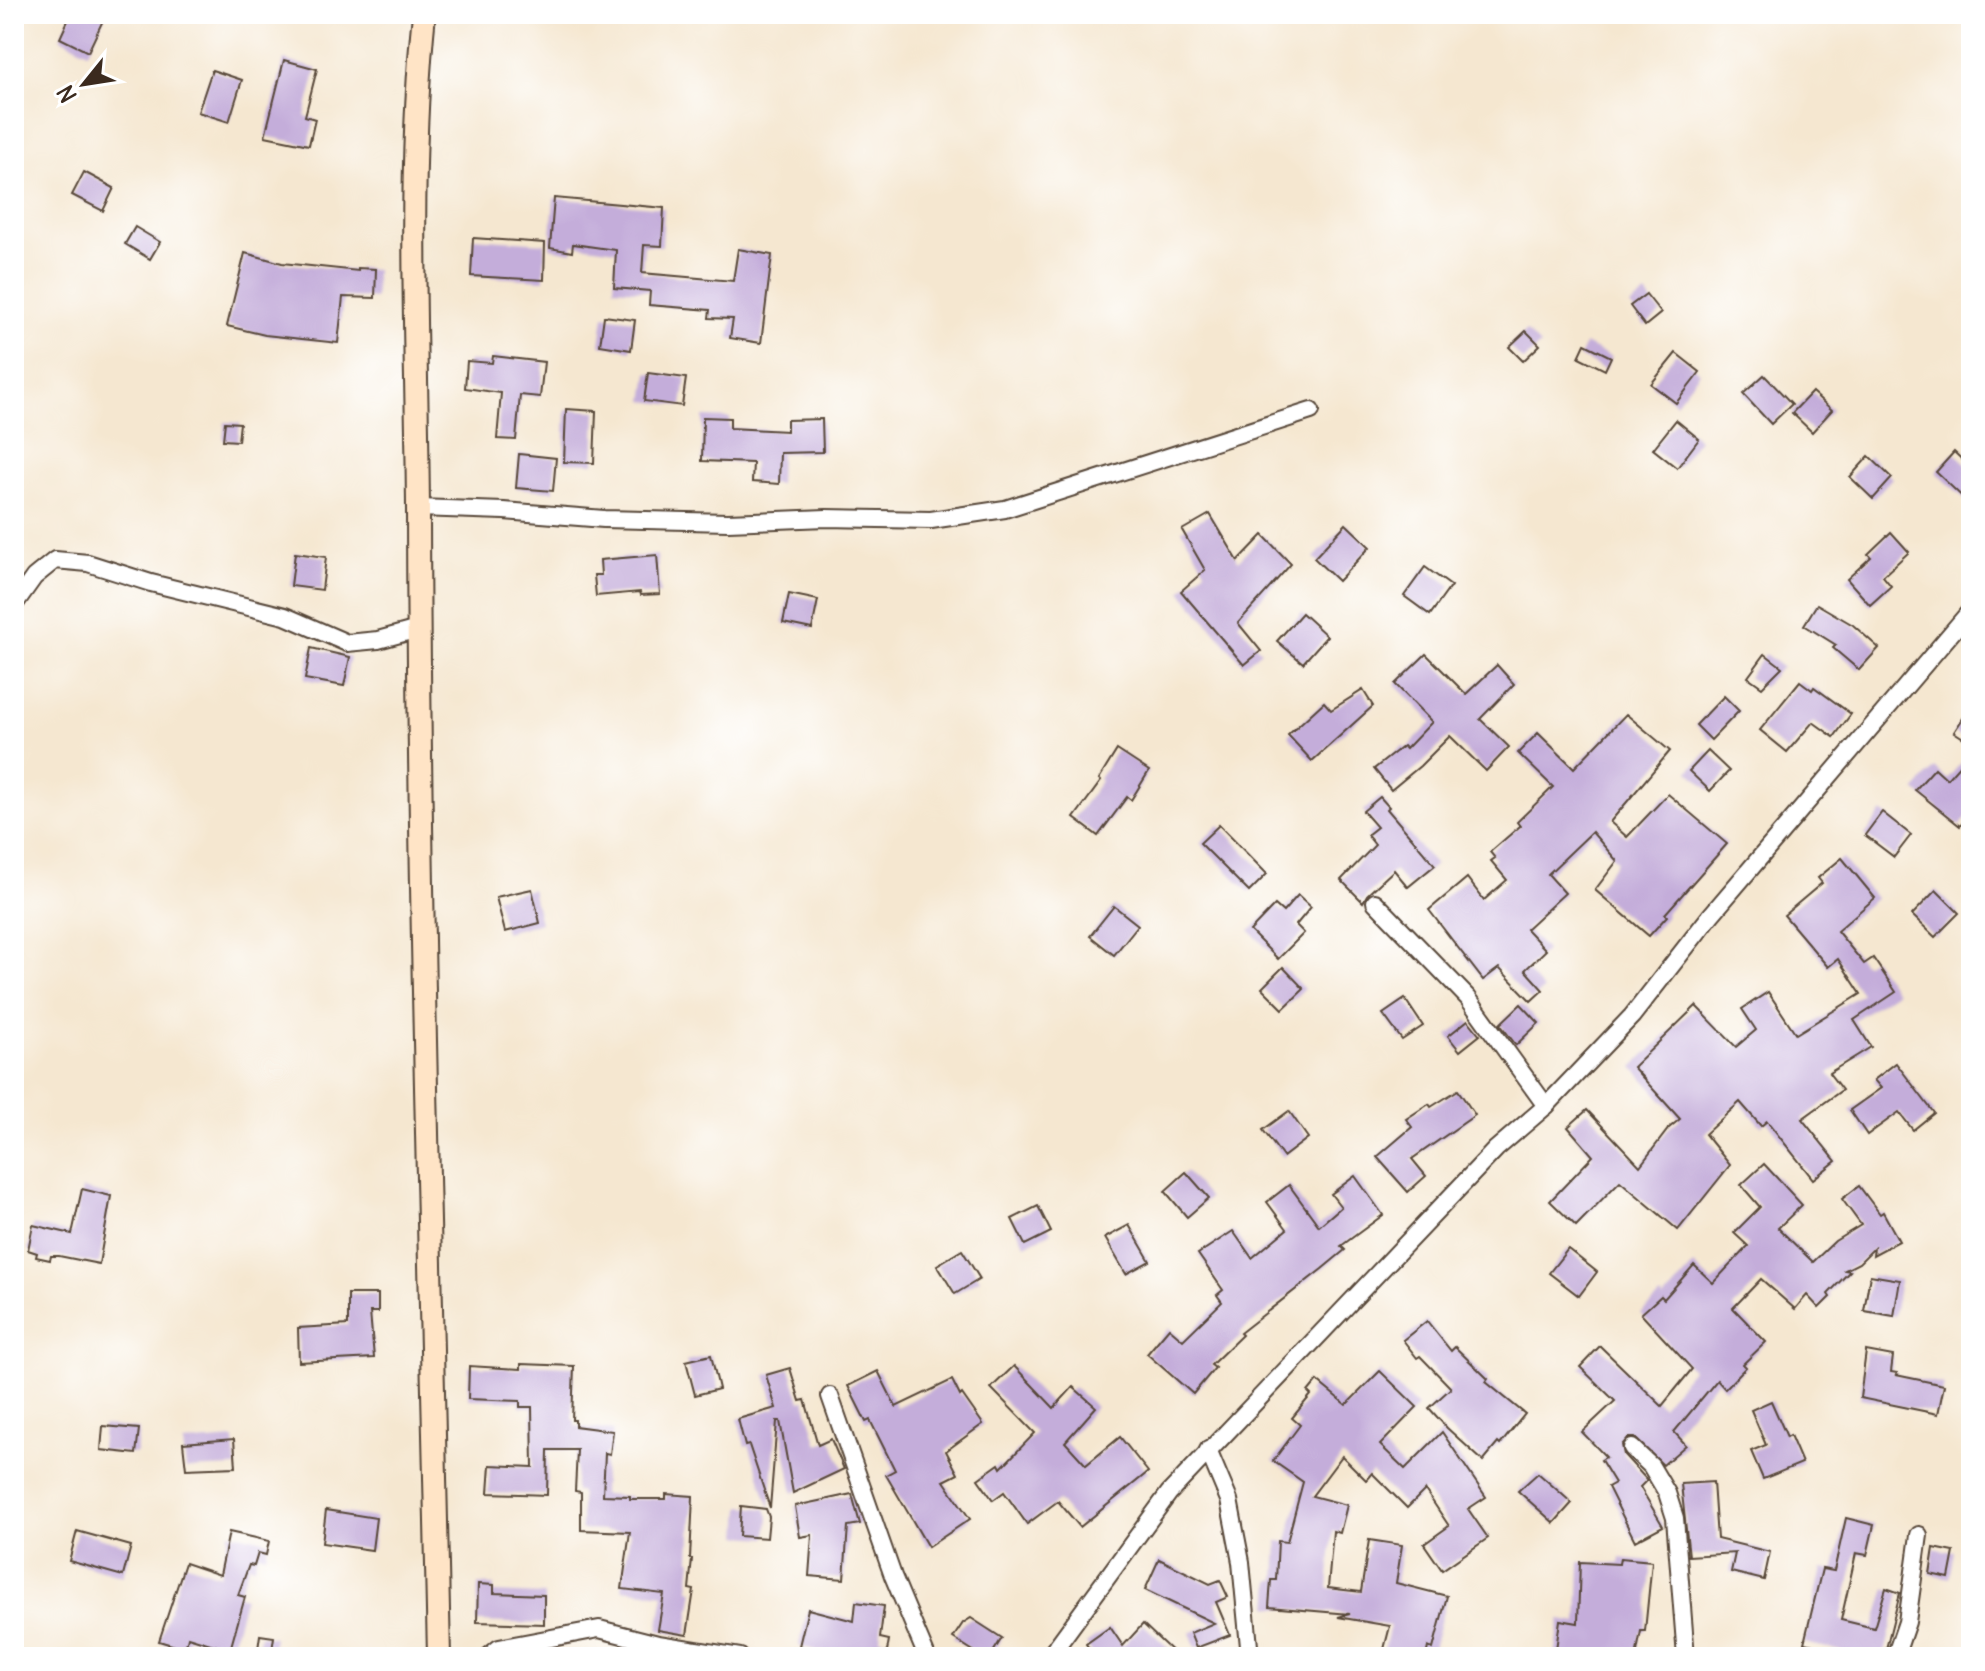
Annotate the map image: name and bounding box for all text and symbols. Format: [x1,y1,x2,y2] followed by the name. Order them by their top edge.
[44,44,124,124] north arrow
[51,80,83,108] text: N

